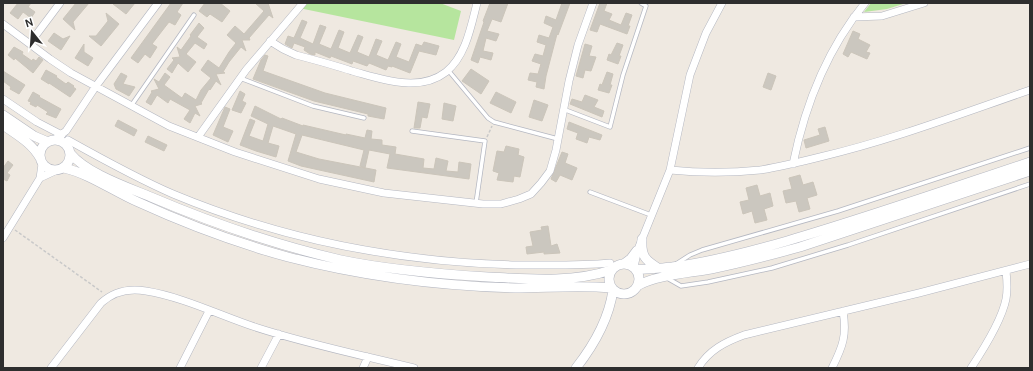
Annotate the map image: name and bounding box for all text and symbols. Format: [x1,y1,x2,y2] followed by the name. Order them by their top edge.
[12,12,52,52] north arrow
[23,15,35,30] text: N

